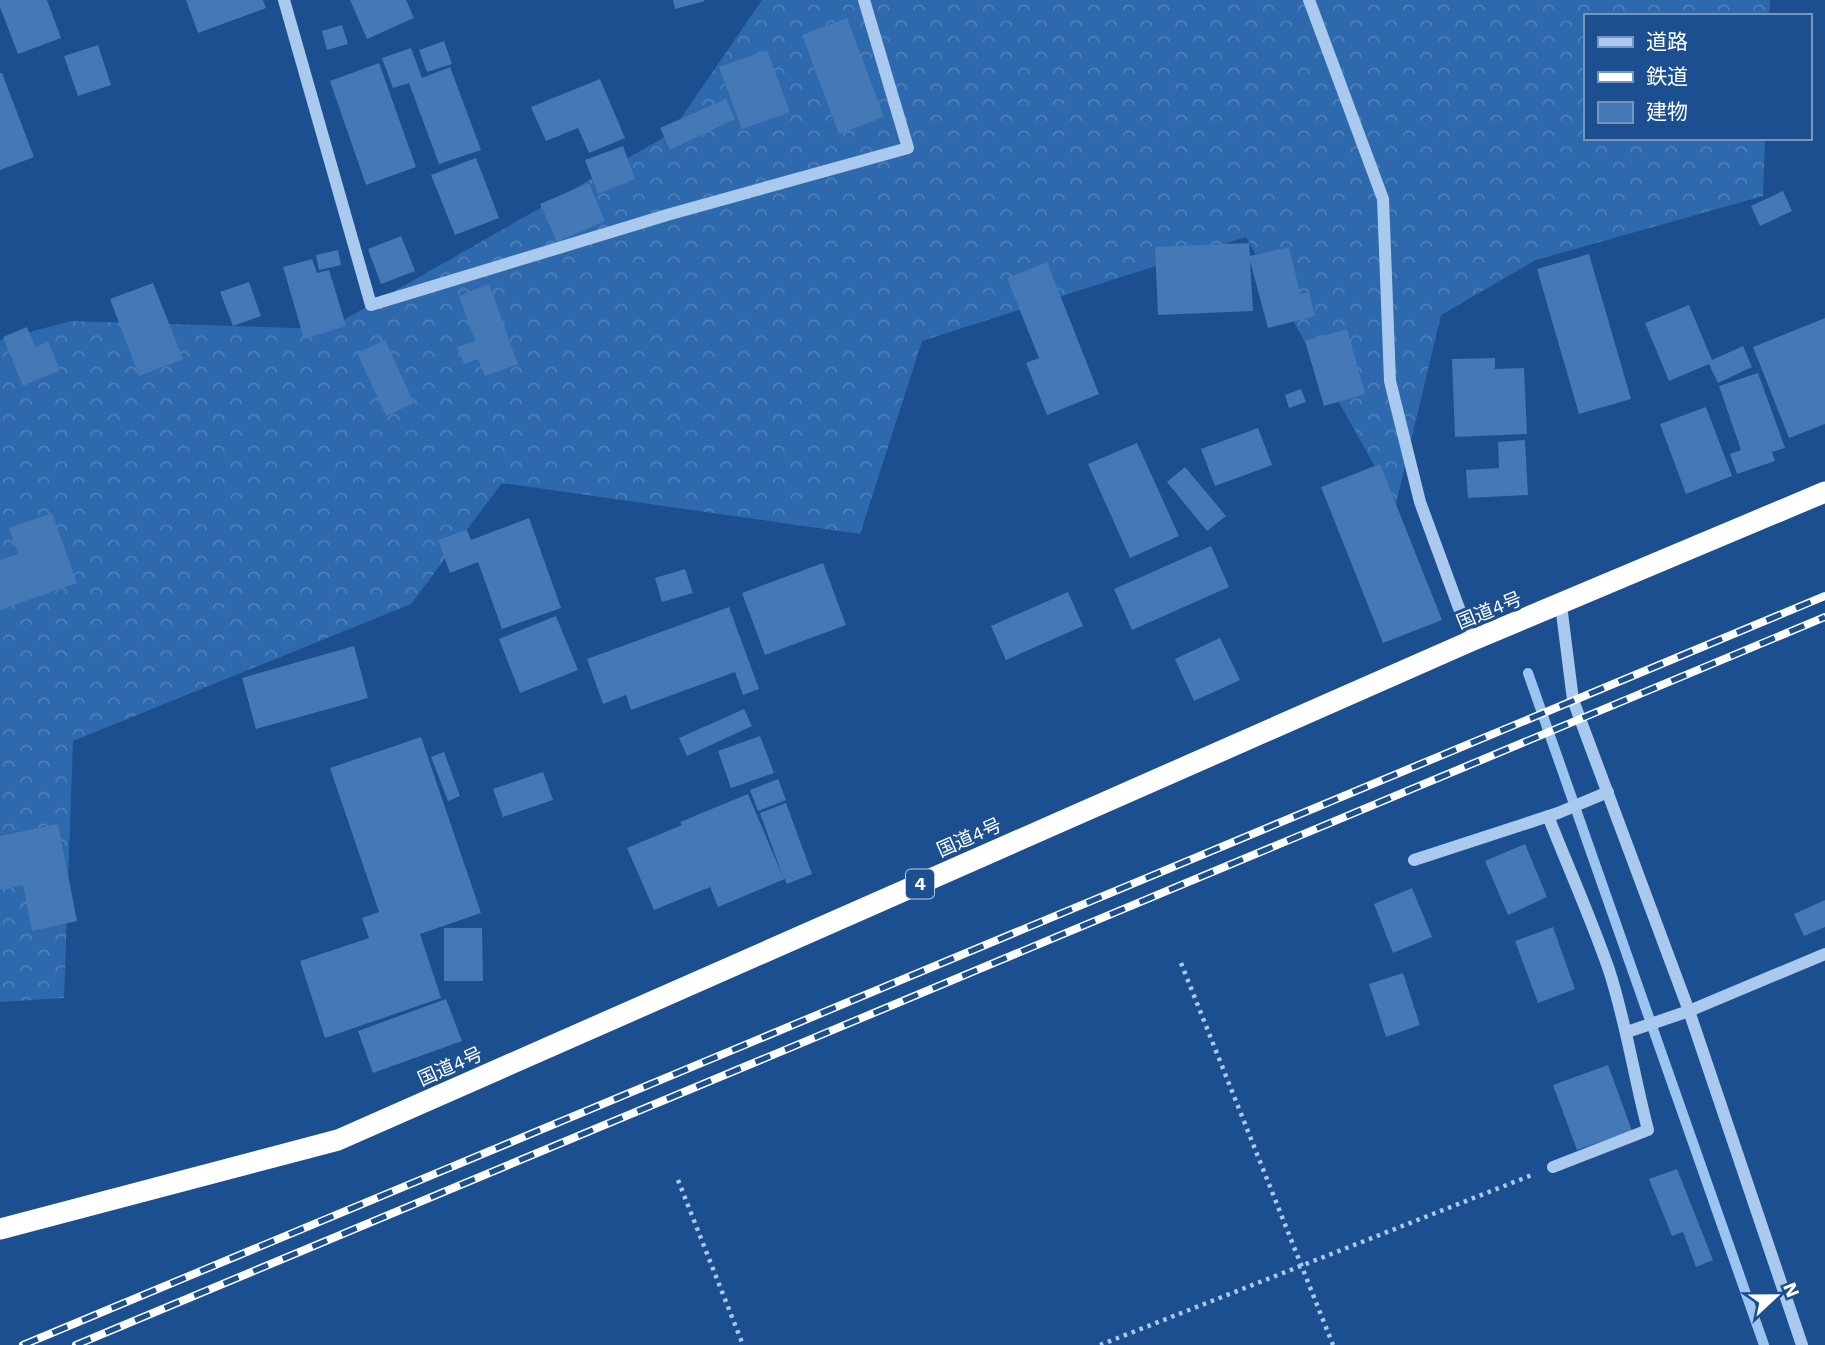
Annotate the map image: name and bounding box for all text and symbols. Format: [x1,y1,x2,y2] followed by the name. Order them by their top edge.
[1584,14,1811,140] legend
[1646,29,1688,54] text: 道路
[1646,64,1688,89] text: 鉄道
[1646,99,1688,124] text: 建物
[1453,587,1525,634] street label: 国道4号
[933,813,1005,862] street label: 国道4号
[906,870,934,898] road number: 4
[414,1042,486,1091] street label: 国道4号
[1741,1261,1811,1331] north arrow
[1778,1279,1805,1301] text: N

